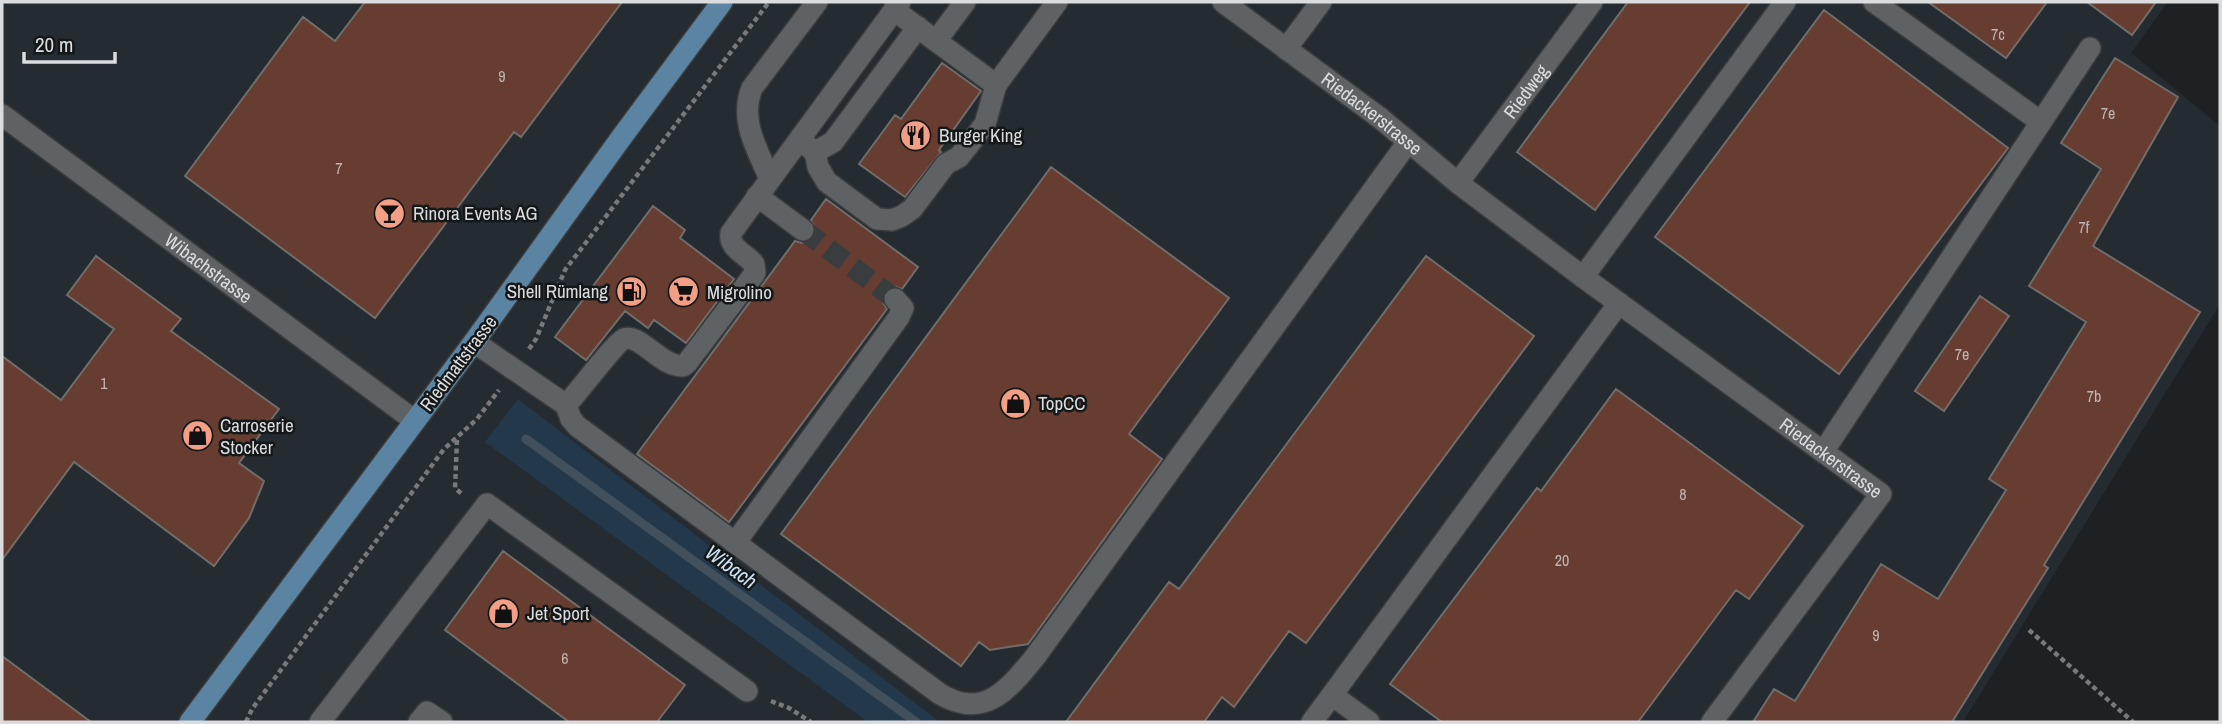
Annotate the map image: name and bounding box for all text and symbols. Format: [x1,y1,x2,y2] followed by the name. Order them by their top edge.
[24,21,116,65] scale bar
[1991,23,2005,45] house number: 7c
[35,30,73,59] text: 20 m
[1497,59,1555,124] street label: Riedweg
[498,65,506,87] house number: 9
[1316,66,1428,161] street label: Riedackerstrasse
[2101,102,2115,124] house number: 7e
[899,118,933,152] restaurant icon: Burger King
[939,122,1022,148] place label: Burger King
[335,157,343,179] house number: 7
[373,196,407,230] bar icon: Rinora Events AG
[413,200,538,226] place label: Rinora Events AG
[2079,216,2090,238] house number: 7f
[159,227,258,309] street label: Wibachstrasse
[614,274,648,308] fuel station icon: Shell Rümlang
[667,275,701,309] supermarket icon: Migrolino
[507,278,608,304] place label: Shell Rümlang
[707,279,772,305] place label: Migrolino
[413,310,503,416] street label: Riedmattstrasse
[1955,343,1969,365] house number: 7e
[100,372,108,394] house number: 1
[2087,385,2101,407] house number: 7b
[998,386,1032,420] shop icon: TopCC
[1038,390,1086,416] place label: TopCC
[1774,411,1888,504] street label: Riedackerstrasse
[220,412,294,460] place label: Carroserie Stocker
[180,419,214,453] shop icon: Carroserie Stocker
[1679,483,1687,505] house number: 8
[699,538,763,595] water label: Wibach
[1555,549,1569,571] house number: 20
[487,596,521,630] shop icon: Jet Sport
[527,600,590,626] place label: Jet Sport
[1872,624,1880,646] house number: 9
[561,647,569,669] house number: 6

